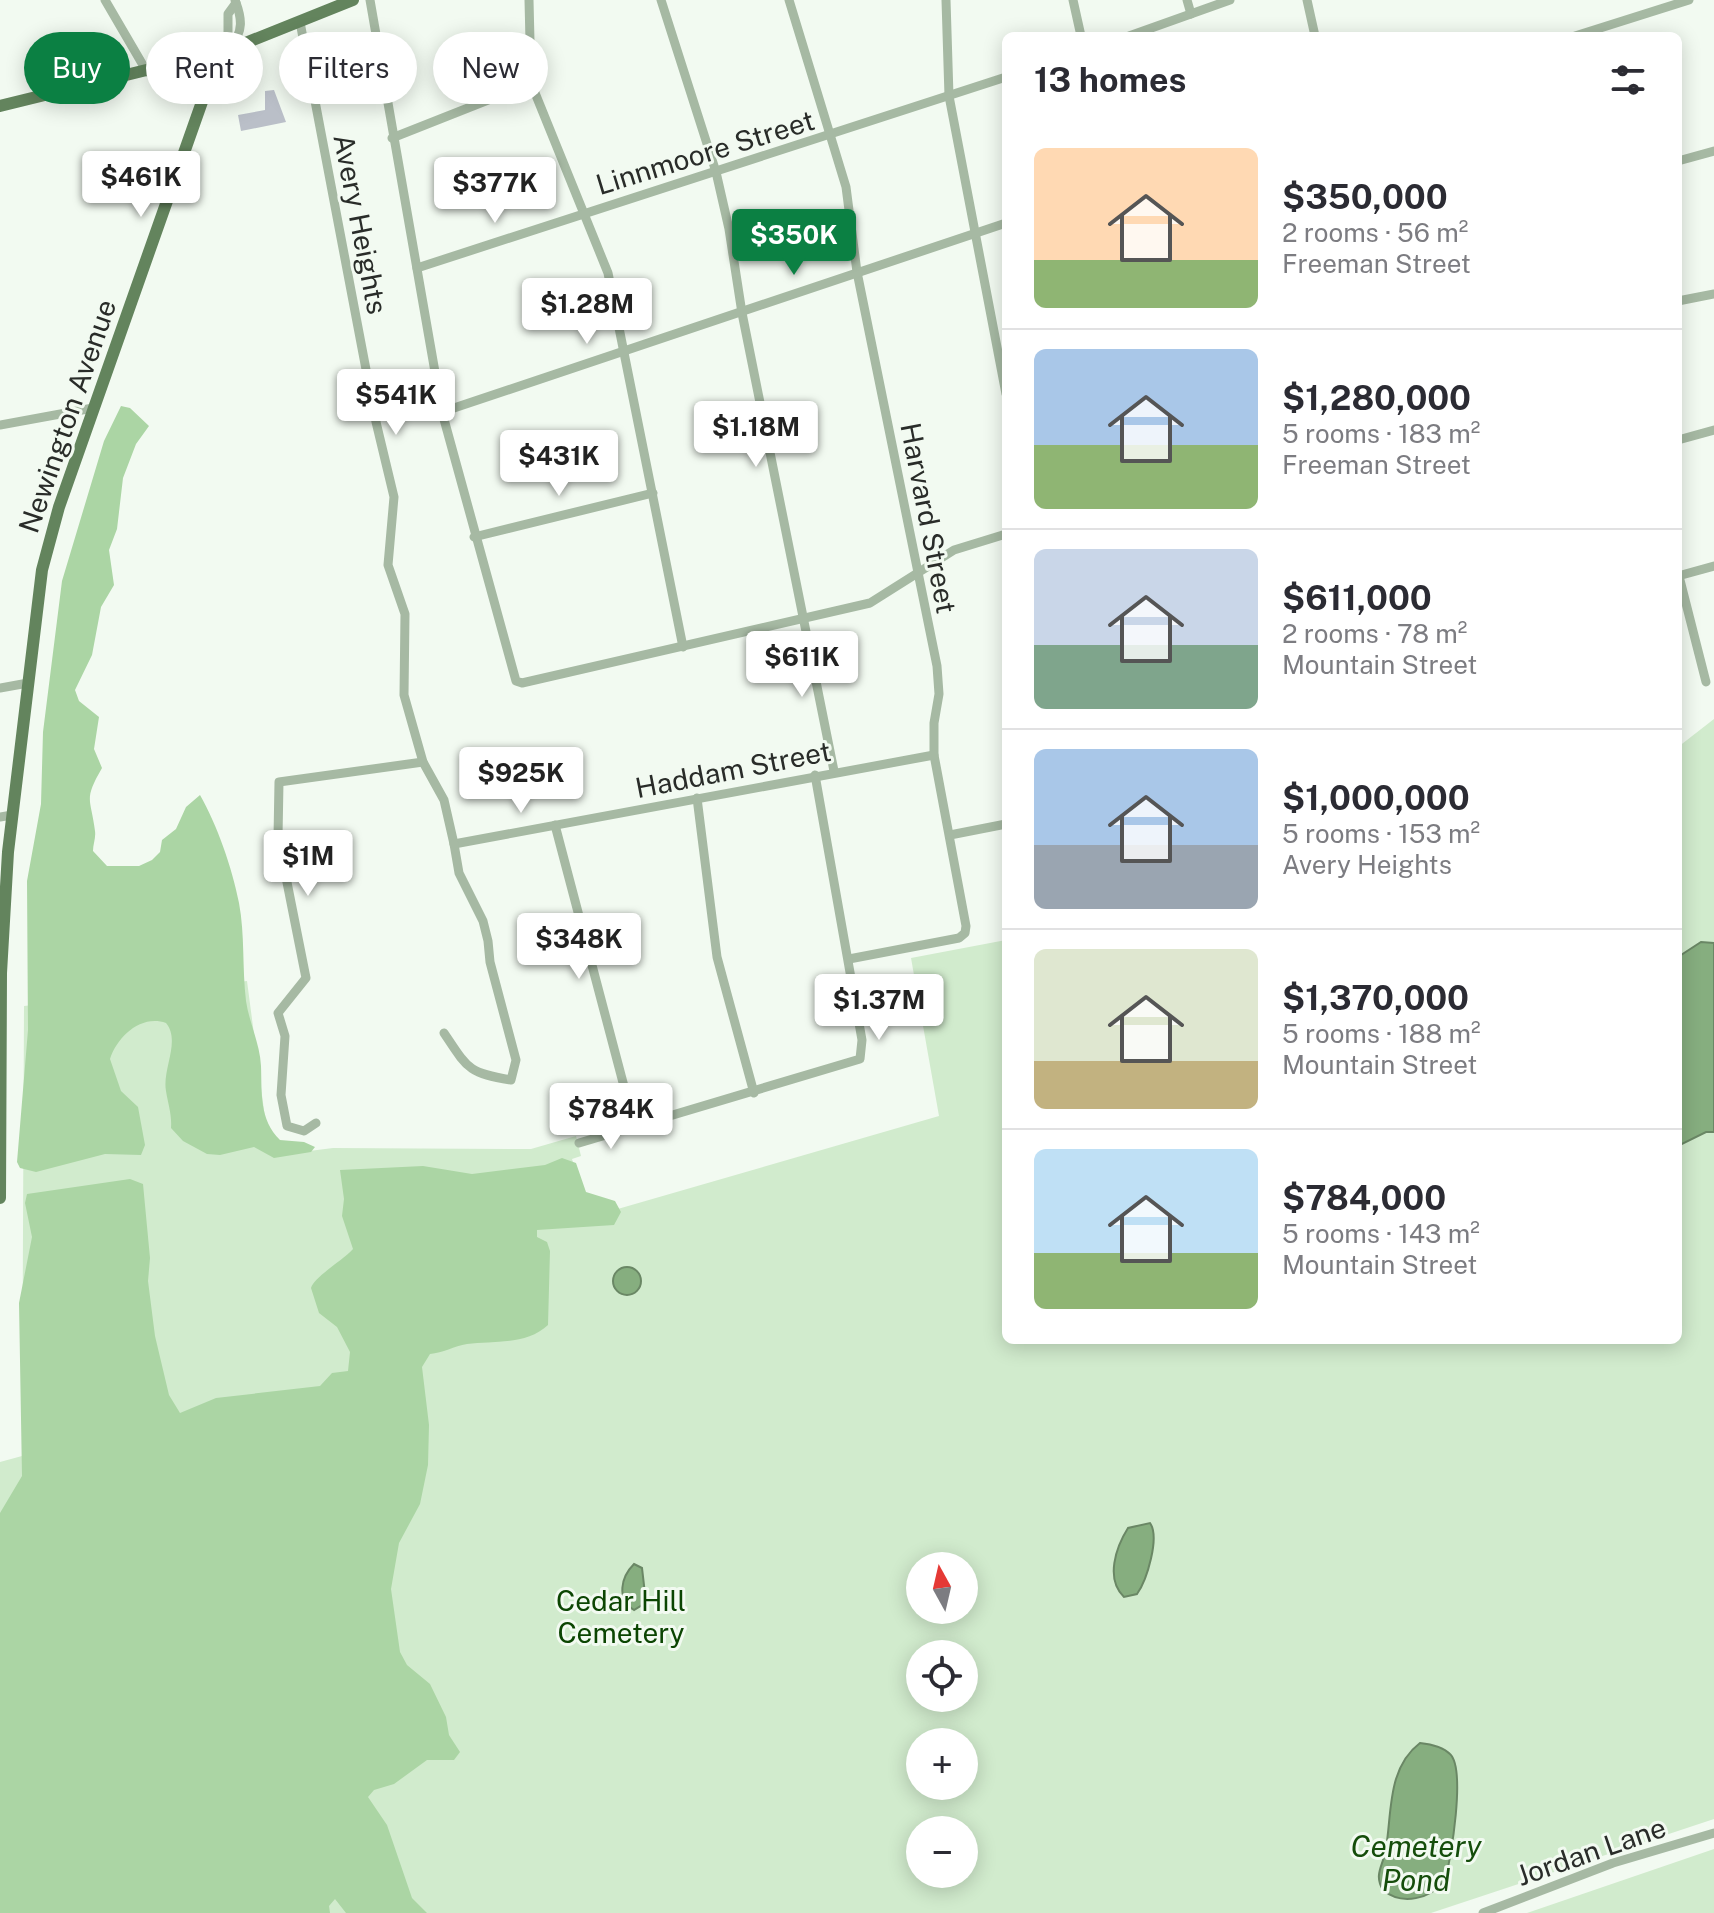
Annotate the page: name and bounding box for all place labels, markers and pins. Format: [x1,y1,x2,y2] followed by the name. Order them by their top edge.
[85,151,197,219] pin: $461K
[439,157,551,225] pin: $377K
[738,209,850,277] pin: $350K
[522,278,652,346] pin: $1.28M
[340,369,452,437] pin: $541K
[691,401,821,469] pin: $1.18M
[503,430,615,498] pin: $431K
[746,631,858,699] pin: $611K
[465,747,577,815] pin: $925K
[269,830,347,898] pin: $1M
[523,913,635,981] pin: $348K
[814,974,944,1042] pin: $1.37M
[555,1083,667,1151] pin: $784K

